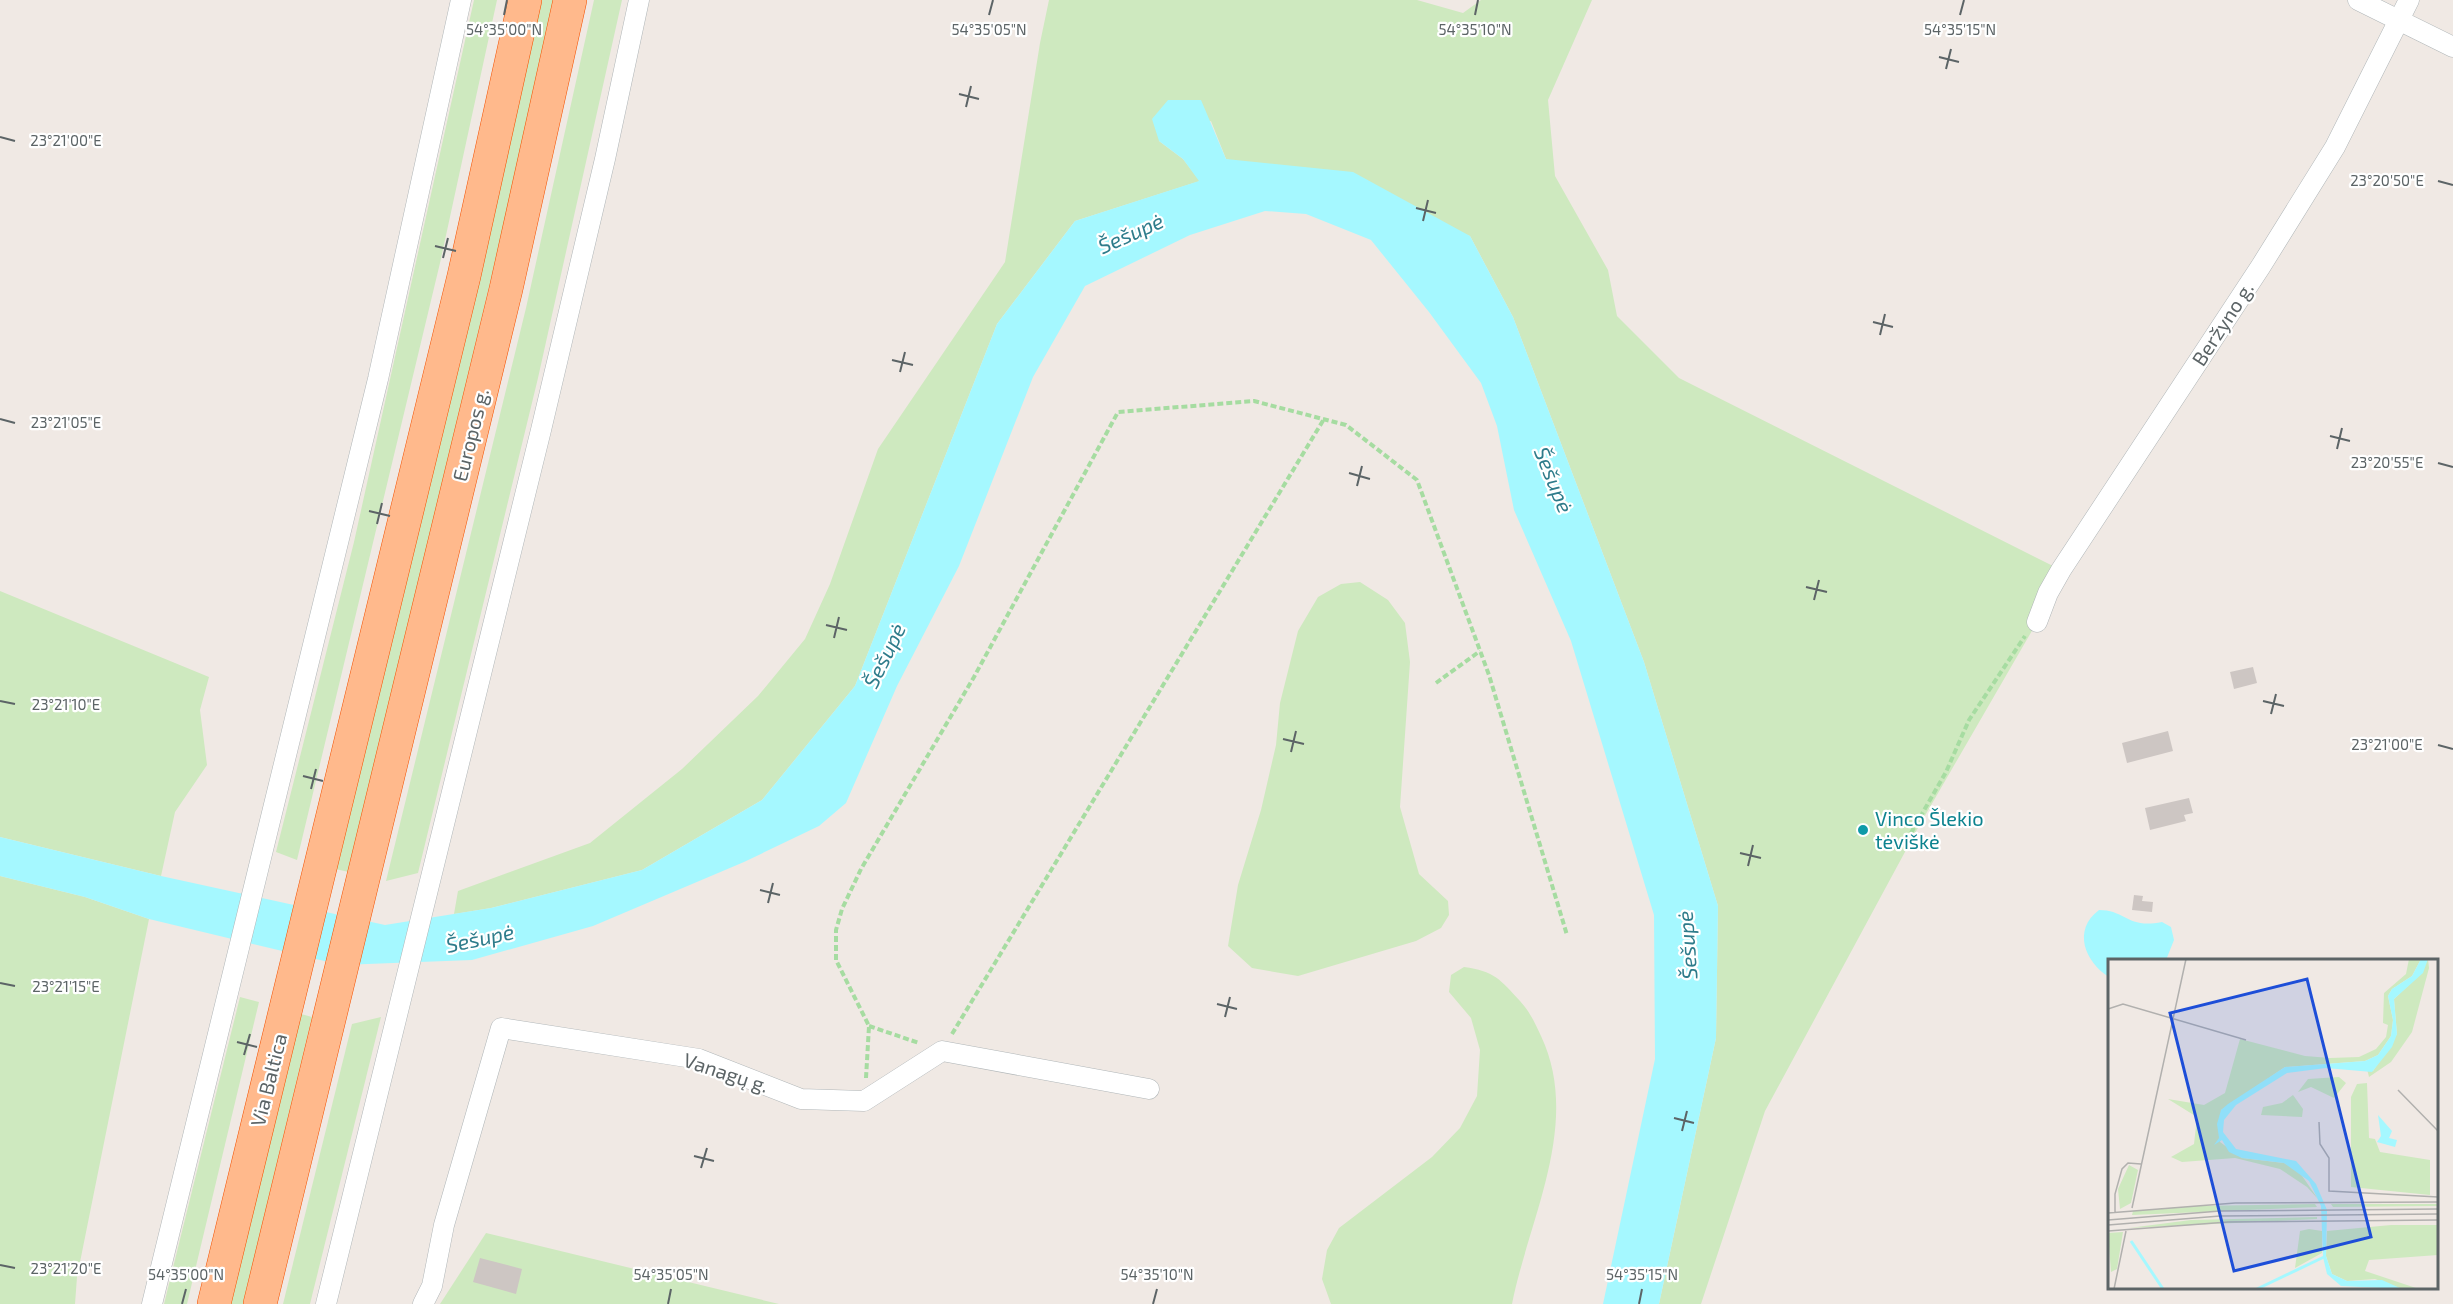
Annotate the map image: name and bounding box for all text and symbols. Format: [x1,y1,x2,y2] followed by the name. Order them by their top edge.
[466,20,542,38] text: 54°35'00"N
[951,20,1027,38] text: 54°35'05"N
[1438,20,1512,38] text: 54°35'10"N
[1924,20,1996,38] text: 54°35'15"N
[30,131,102,149] text: 23°21'00"E
[2350,171,2424,189] text: 23°20'50"E
[1094,207,1167,258] water label: Šešupė
[2186,277,2258,370] street label: Beržyno g.
[447,386,493,484] street label: Europos g.
[31,413,101,431] text: 23°21'05"E
[1530,443,1579,516] water label: Šešupė
[2351,453,2423,471] text: 23°20'55"E
[857,619,910,692] water label: Šešupė
[32,695,100,713] text: 23°21'10"E
[2351,735,2423,753] text: 23°21'00"E
[1875,806,1984,853] place label: Vinco Šlekio tėviškė
[1856,823,1870,837] marker: Vinco Šlekio tėviškė
[1672,910,1701,980] water label: Šešupė
[443,918,516,957] water label: Šešupė
[2108,959,2438,1289] inset map
[32,977,100,995] text: 23°21'15"E
[245,1031,291,1129] street label: Via Baltica
[681,1047,772,1097] street label: Vanagų g.
[31,1259,101,1277] text: 23°21'20"E
[148,1265,224,1283] text: 54°35'00"N
[633,1265,709,1283] text: 54°35'05"N
[1120,1265,1194,1283] text: 54°35'10"N
[1606,1265,1678,1283] text: 54°35'15"N

